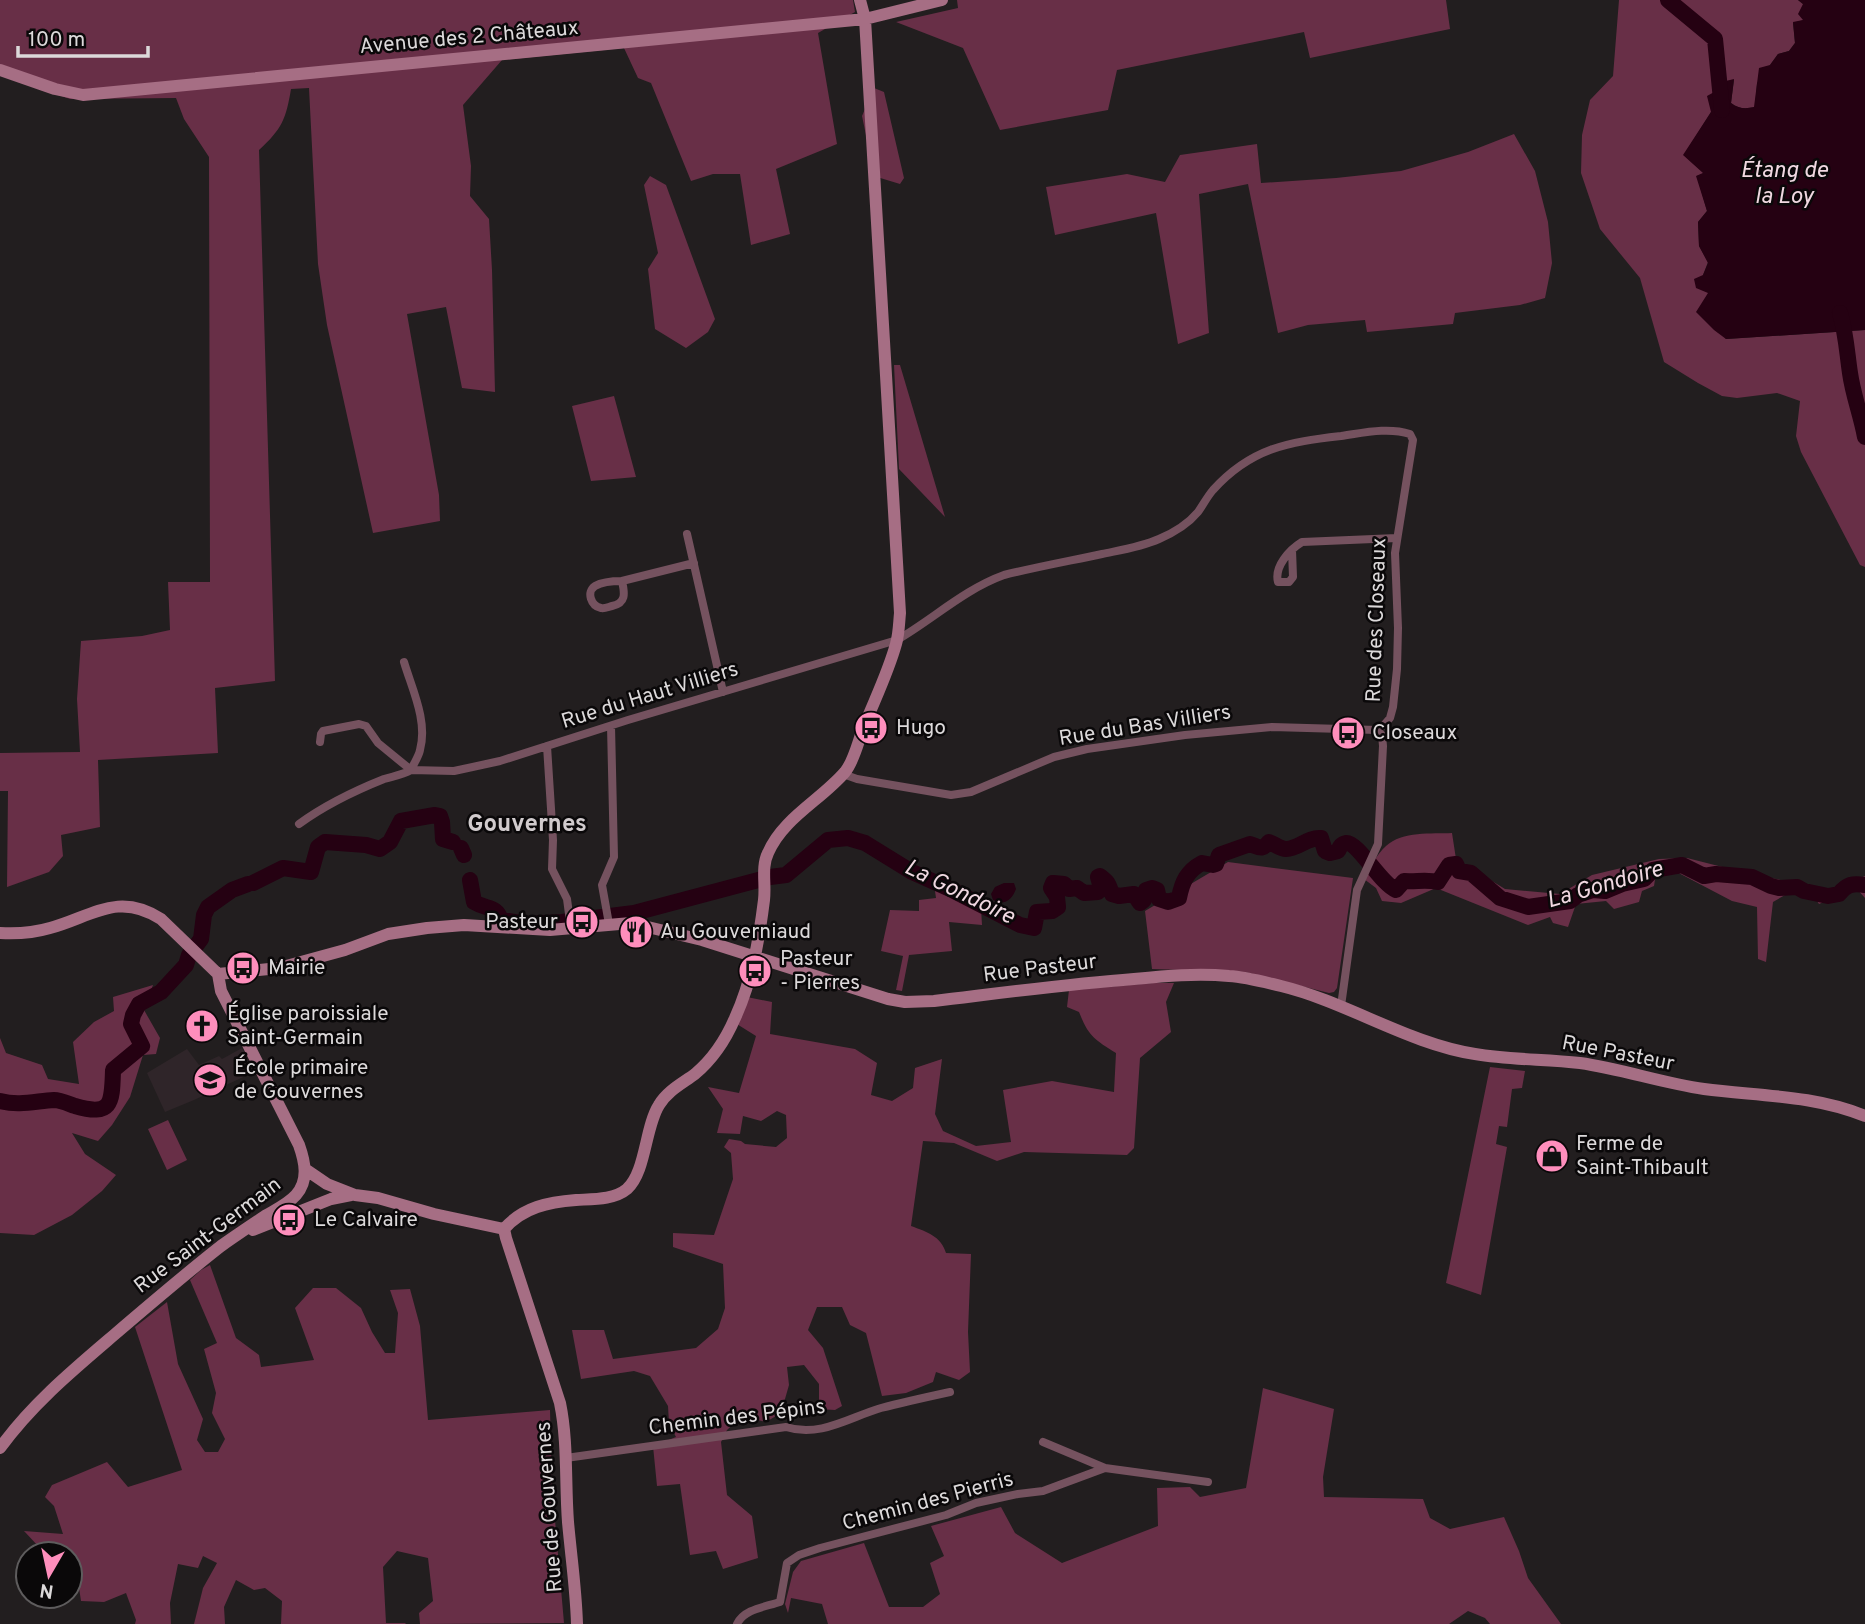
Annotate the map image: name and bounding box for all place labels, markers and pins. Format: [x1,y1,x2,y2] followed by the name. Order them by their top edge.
[852,709,890,747] bus stop icon: Hugo
[1329,714,1367,752] bus stop icon: Closeaux
[896,715,946,742] place label: Hugo
[1372,720,1457,747] place label: Closeaux
[563,903,601,941] bus stop icon: Pasteur
[485,909,558,936] place label: Pasteur
[617,913,655,951] restaurant icon: Au Gouverniaud
[660,919,811,946] place label: Au Gouverniaud
[780,946,860,997] place label: Pasteur - Pierres
[224,949,262,987] bus stop icon: Mairie
[736,952,774,990] bus stop icon: Pasteur - Pierres
[268,955,325,982] place label: Mairie
[227,1000,388,1052] place label: Église paroissiale Saint-Germain
[183,1007,221,1045] church icon: Église paroissiale Saint-Germain
[234,1054,368,1106] place label: École primaire de Gouvernes
[191,1061,229,1099] school or university icon: École primaire de Gouvernes
[1576,1131,1709,1182] place label: Ferme de Saint-Thibault
[1533,1137,1571,1175] shop icon: Ferme de Saint-Thibault
[270,1201,308,1239] bus stop icon: Le Calvaire
[314,1207,418,1234] place label: Le Calvaire

